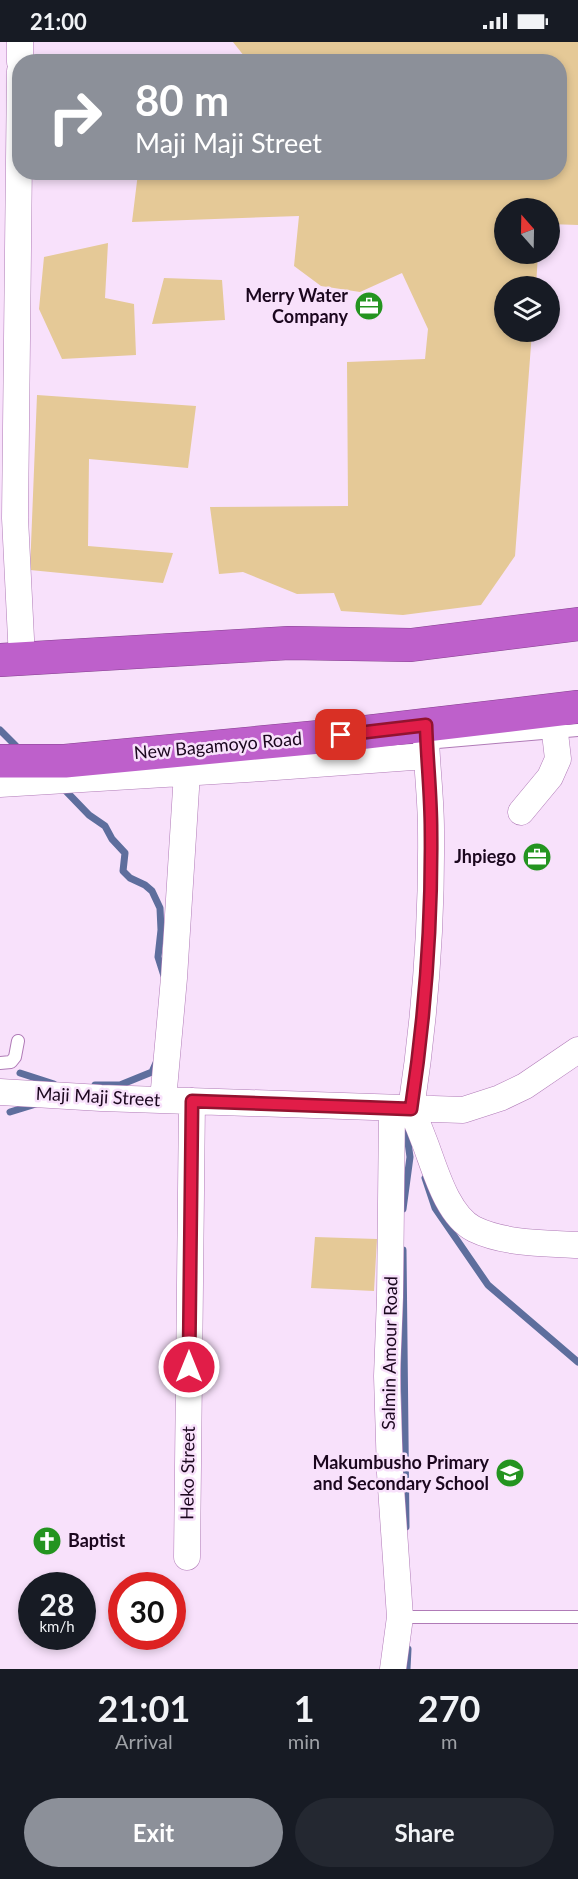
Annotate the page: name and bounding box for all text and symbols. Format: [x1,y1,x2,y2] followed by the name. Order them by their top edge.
[30,8,87,35] text: 21:00
[135,75,229,125] text: 80 m
[36,78,114,156] icon: right
[135,126,322,159] text: Maji Maji Street
[494,198,560,264] north arrow
[494,198,560,342] map controls
[494,276,560,342] button: layers
[245,284,349,327] place label: Merry Water Company
[353,290,385,322] office icon: Merry Water Company
[315,709,366,760] pin
[324,718,357,751] icon: arrive
[133,727,303,763] street label: New Bagamoyo Road
[521,841,553,873] office icon: Jhpiego
[454,845,516,867] place label: Jhpiego
[35,1082,161,1110] street label: Maji Maji Street
[377,1276,401,1430] street label: Salmin Amour Road
[157,1335,221,1399] position arrow
[175,1425,199,1520] street label: Heko Street
[312,1451,490,1494] place label: Makumbusho Primary and Secondary School
[494,1457,526,1489] school or university icon: Makumbusho Primary and Secondary School
[31,1525,63,1557] church icon: Baptist
[68,1529,125,1551] place label: Baptist
[108,1572,186,1650] speed limit sign: 30
[40,1586,74,1622] text: 28
[39,1617,75,1635] text: km/h
[98,1686,190,1730] text: 21:01
[294,1686,315,1730] text: 1
[418,1686,480,1730] text: 270
[115,1729,173,1753] text: Arrival
[288,1729,320,1753] text: min
[441,1729,457,1753] text: m
[24,1798,283,1867] button: Exit
[295,1798,554,1867] button: Share

